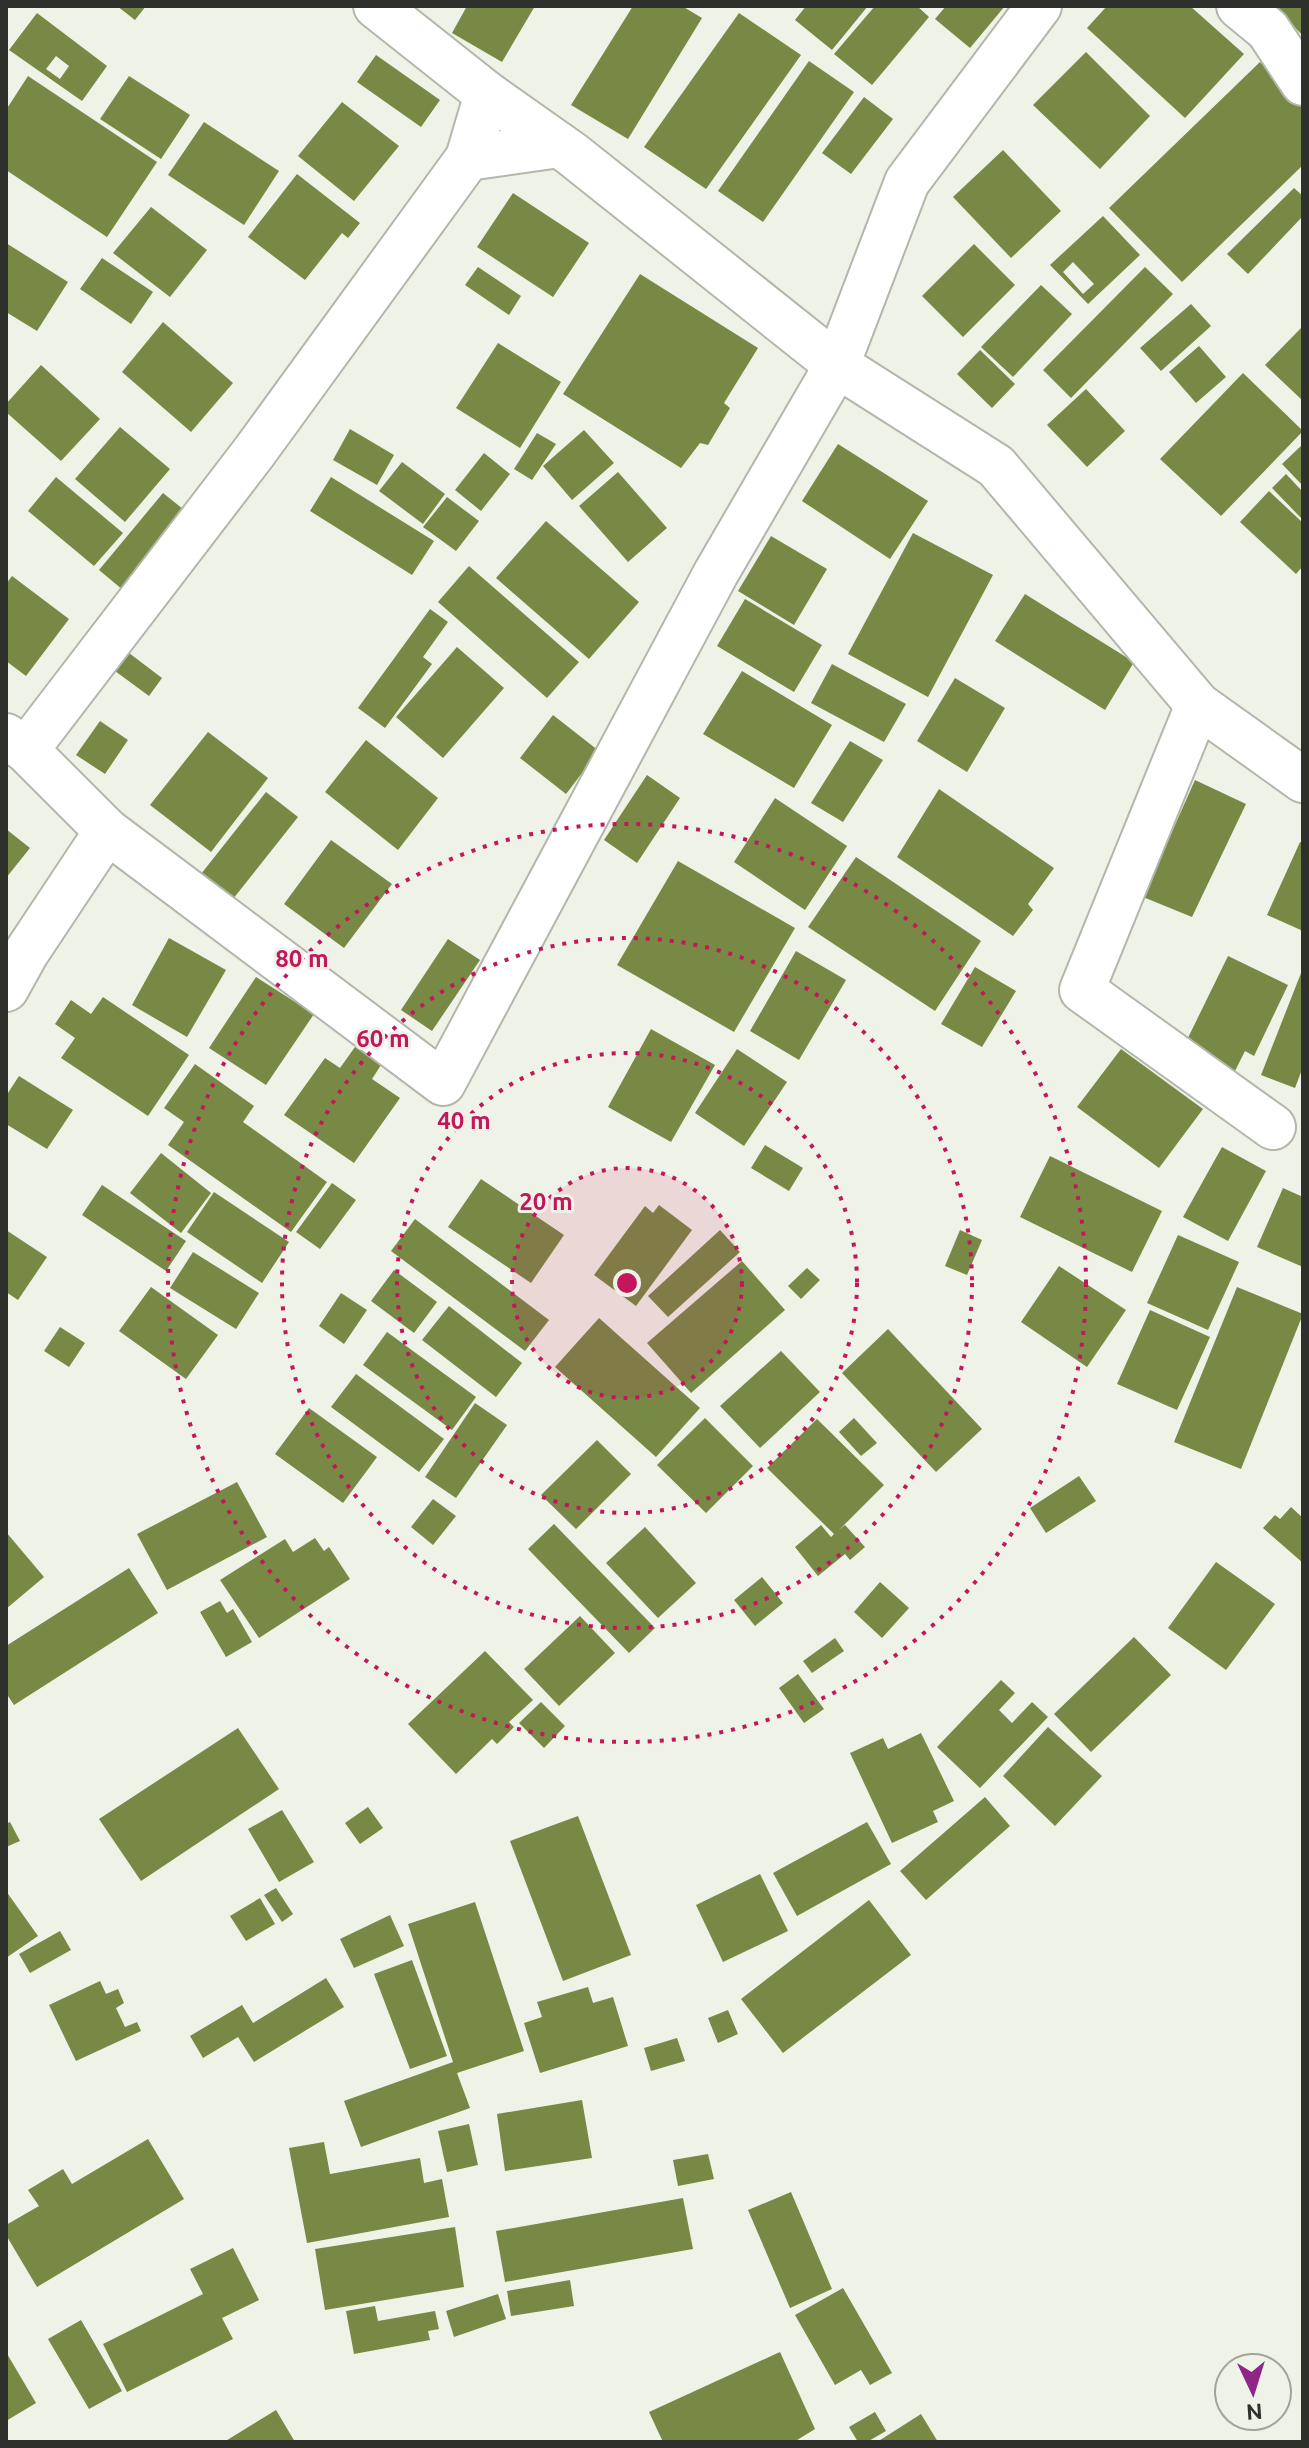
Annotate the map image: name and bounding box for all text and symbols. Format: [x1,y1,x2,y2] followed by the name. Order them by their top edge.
[275,945,329,972] text: 80 m
[356,1025,410,1052] text: 60 m
[437,1107,491,1134] text: 40 m
[519,1188,573,1215] text: 20 m
[613,1269,641,1297] centre of rings
[1213,2352,1293,2432] north arrow
[1245,2399,1263,2425] text: N

